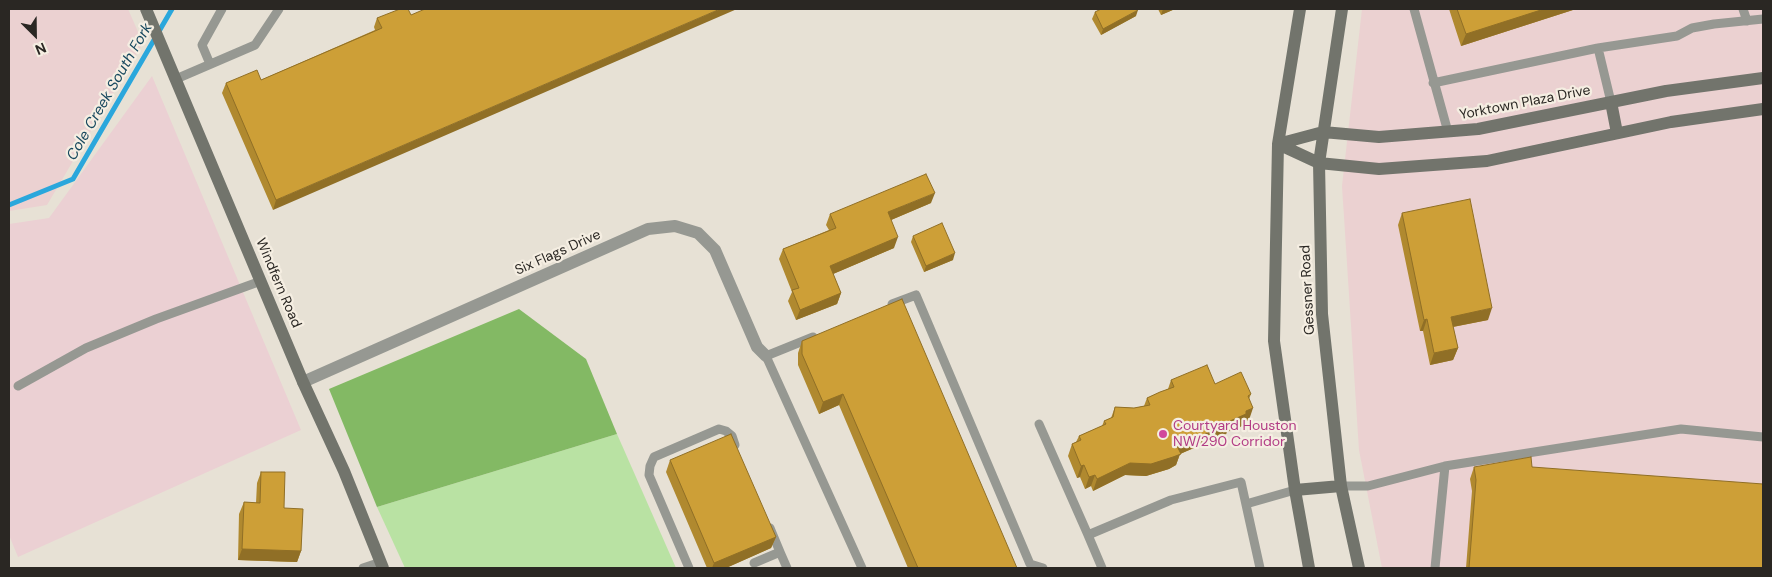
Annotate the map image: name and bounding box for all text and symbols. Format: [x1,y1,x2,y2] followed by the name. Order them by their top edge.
[10,10,60,60] north arrow
[63,20,157,164] water label: Cole Creek South Fork
[33,39,49,59] text: N
[1458,82,1592,124] street label: Yorktown Plaza Drive
[513,227,603,279] street label: Six Flags Drive
[252,236,304,330] street label: Windfern Road
[1297,245,1319,335] street label: Gessner Road
[1173,418,1297,451] place label: Courtyard Houston NW/290 Corridor
[1157,428,1169,440] marker: Courtyard Houston NW/290 Corridor

